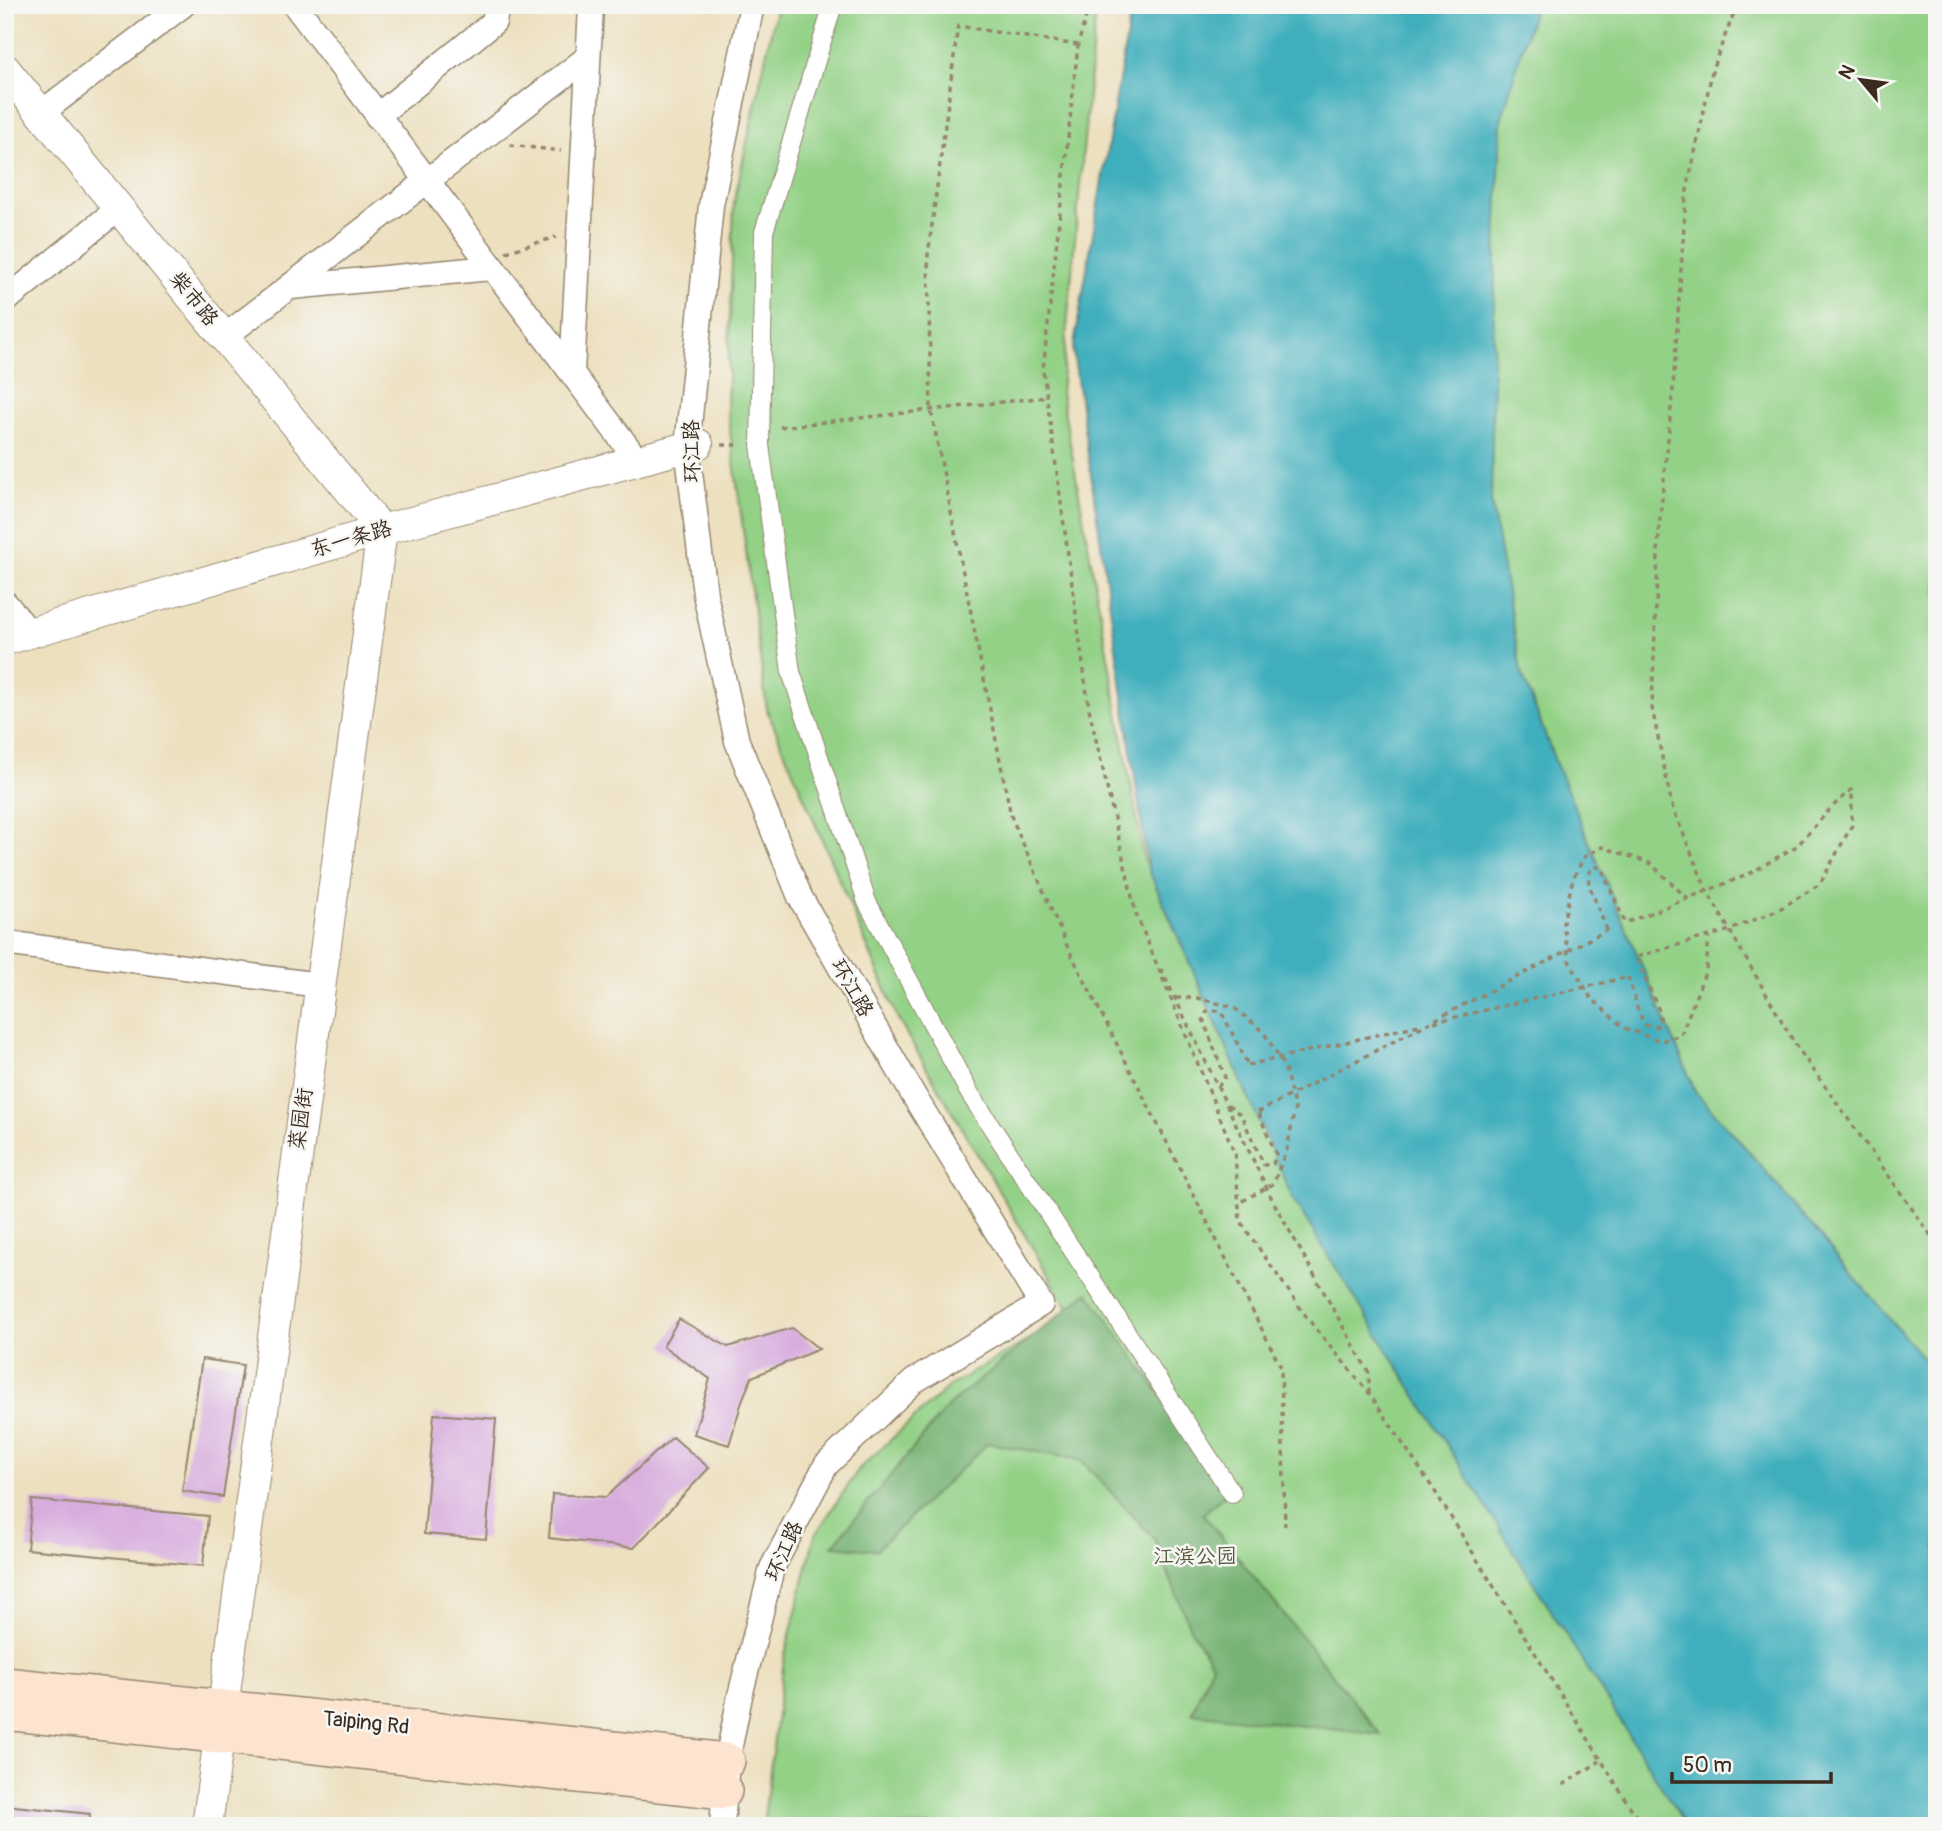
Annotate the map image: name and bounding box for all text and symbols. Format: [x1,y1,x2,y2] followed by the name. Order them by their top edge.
[1826,46,1896,116] north arrow
[1833,61,1861,84] text: N
[164,266,224,332] street label: 柴市路
[678,419,706,483] street label: 环江路
[307,514,395,564] street label: 东一条路
[825,954,879,1022] street label: 环江路
[283,1086,319,1152] street label: 菜园街
[759,1517,809,1585] street label: 环江路
[1153,1543,1237,1570] park label: 江滨公园
[321,1705,411,1741] street label: Taiping Rd
[1672,1740,1832,1784] scale bar
[1683,1752,1732,1779] text: 50 m

